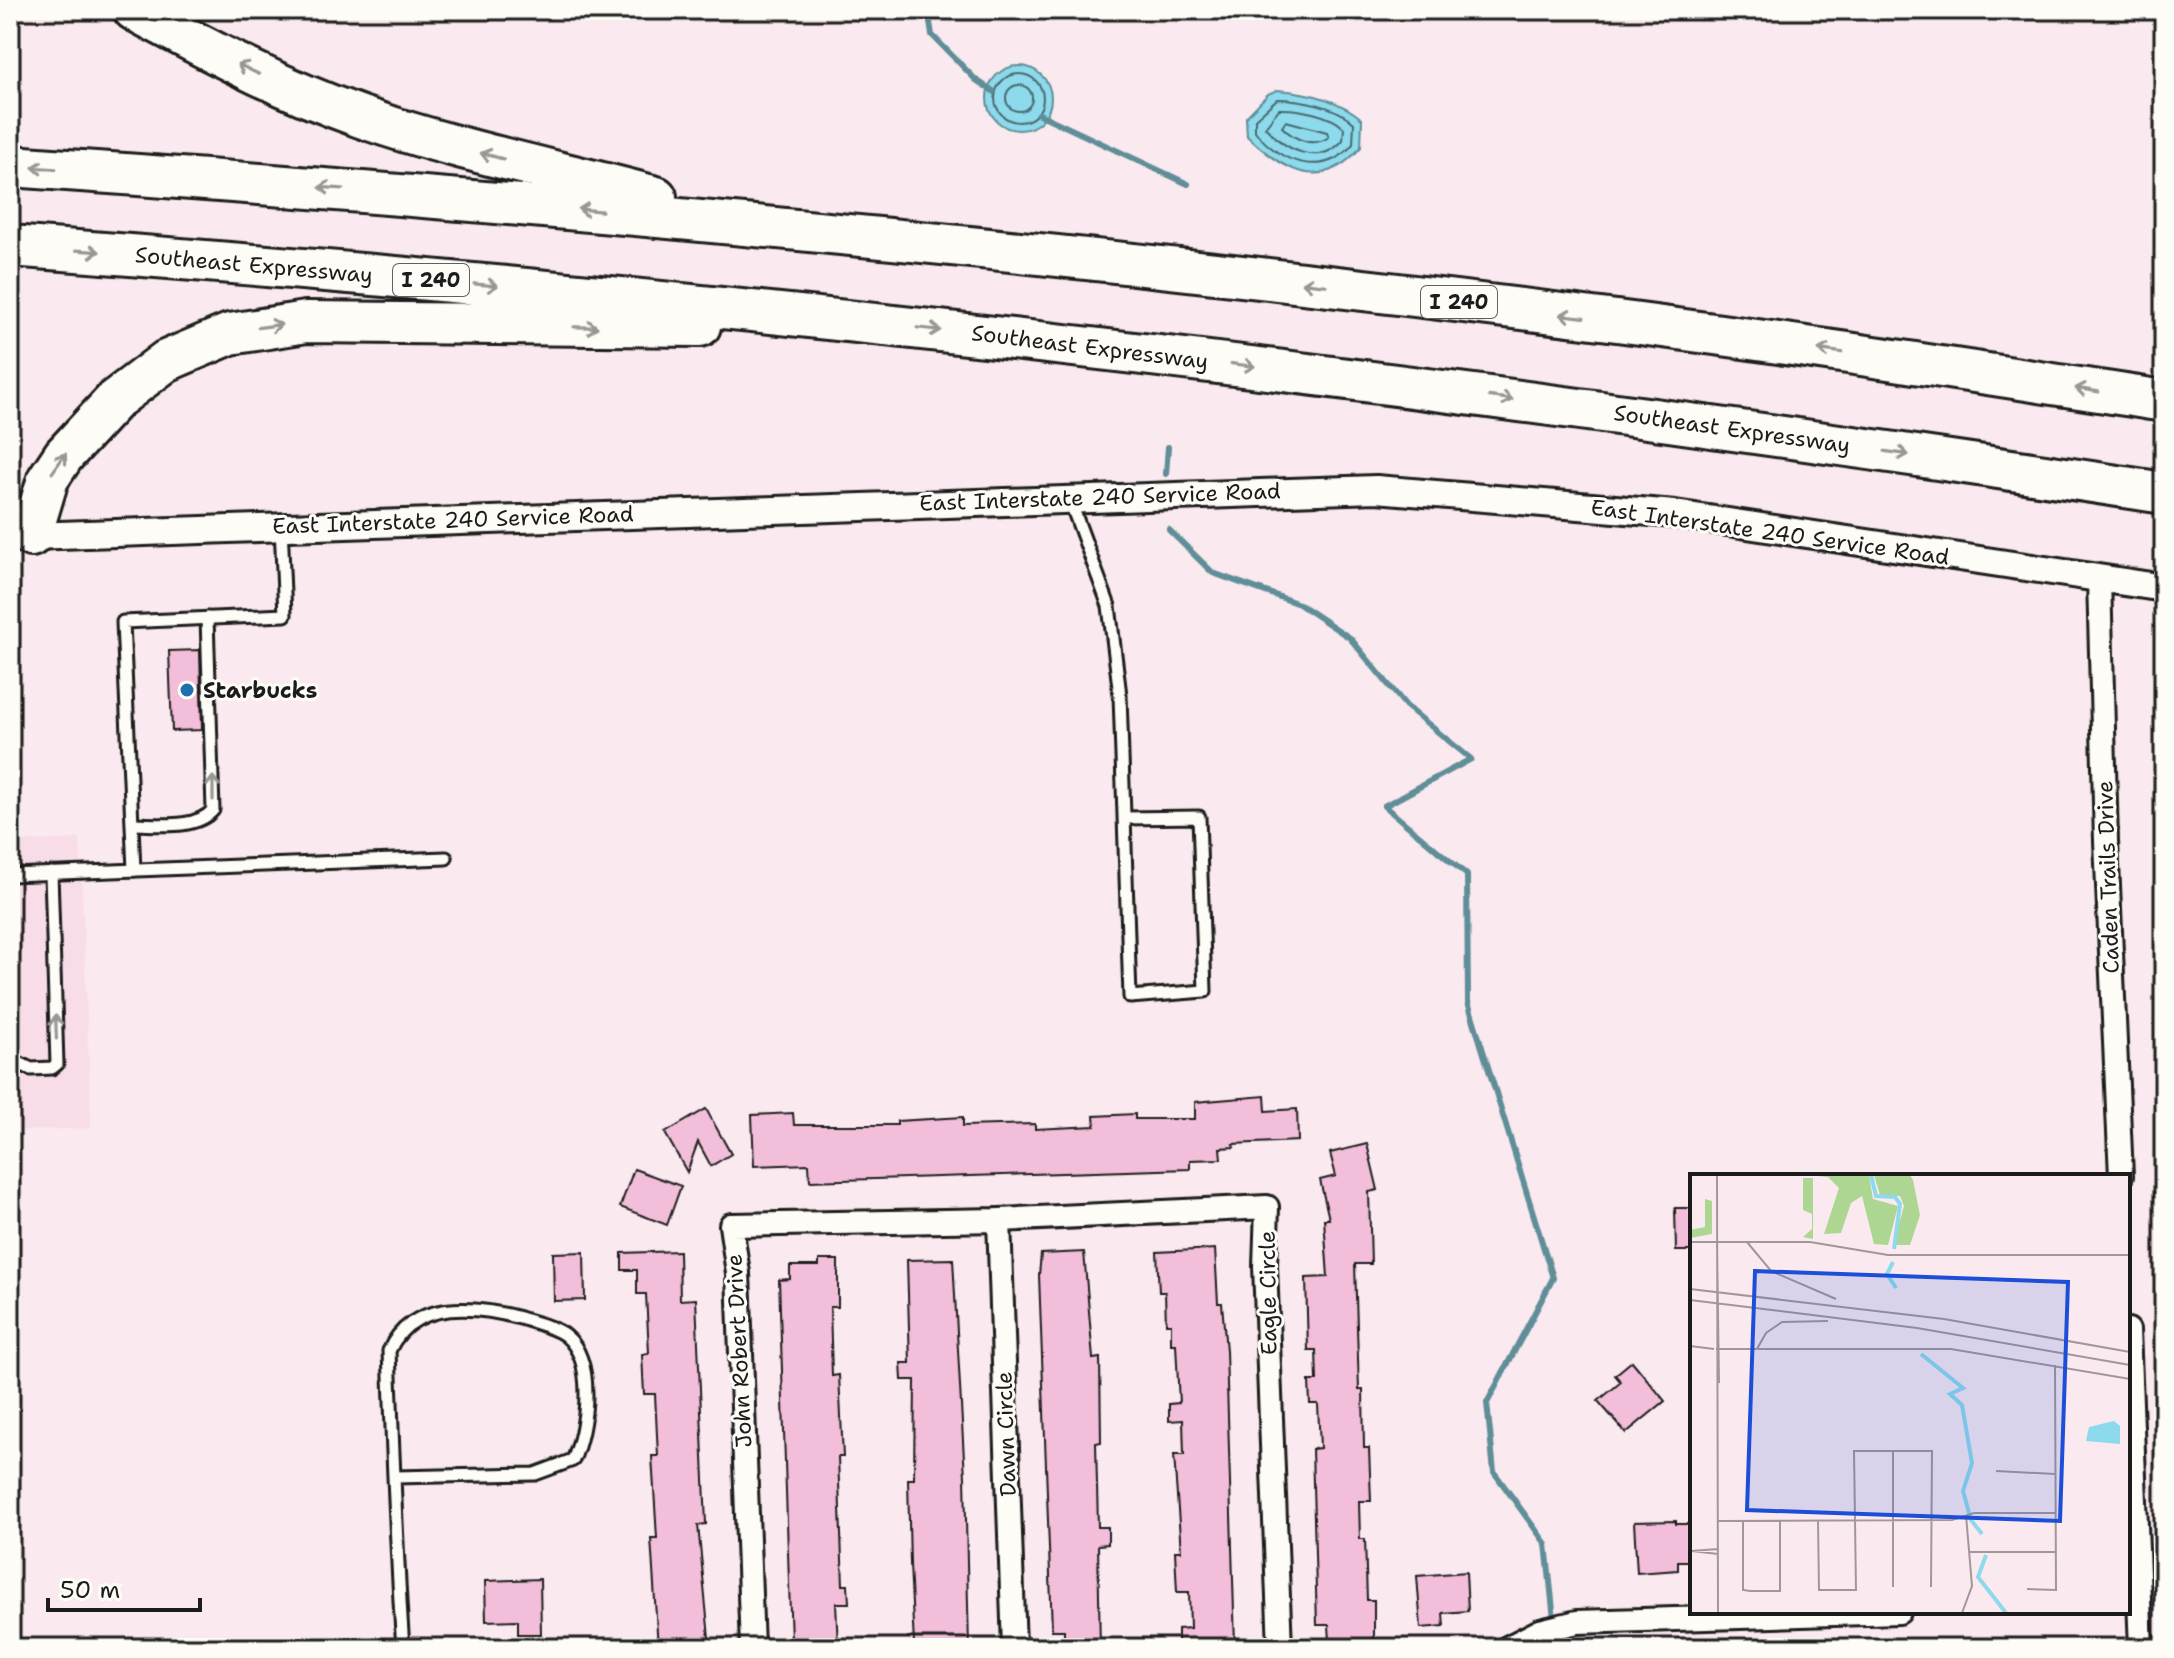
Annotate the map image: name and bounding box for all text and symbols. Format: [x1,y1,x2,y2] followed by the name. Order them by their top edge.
[236,61,260,76] one-way arrow
[480,147,506,162] one-way arrow
[31,160,58,175] one-way arrow
[318,180,345,195] one-way arrow
[577,202,604,217] one-way arrow
[134,240,374,290] street label: Southeast Expressway
[74,244,101,259] one-way arrow
[393,264,469,296] road number: I 240
[1301,276,1328,291] one-way arrow
[472,277,499,292] one-way arrow
[1421,286,1497,318] road number: I 240
[1559,308,1586,323] one-way arrow
[257,318,282,333] one-way arrow
[970,318,1210,376] street label: Southeast Expressway
[572,319,599,334] one-way arrow
[915,322,942,337] one-way arrow
[1818,343,1843,358] one-way arrow
[1230,358,1255,373] one-way arrow
[2075,381,2100,396] one-way arrow
[1488,391,1513,406] one-way arrow
[1612,398,1852,460] street label: Southeast Expressway
[1884,446,1910,461] one-way arrow
[51,453,67,475] one-way arrow
[919,476,1281,518] street label: East Interstate 240 Service Road
[1589,492,1951,572] street label: East Interstate 240 Service Road
[272,499,634,541] street label: East Interstate 240 Service Road
[203,676,317,705] place label: Starbucks
[178,681,196,699] marker: Starbucks
[205,775,221,802] one-way arrow
[2090,780,2126,974] street label: Caden Trails Drive
[49,1014,64,1041] one-way arrow
[1690,1174,2130,1614] inset map
[1252,1231,1284,1355] street label: Eagle Circle
[719,1253,759,1449] street label: John Robert Drive
[989,1371,1023,1497] street label: Dawn Circle
[48,1562,200,1612] scale bar
[60,1574,120,1606] text: 50 m

